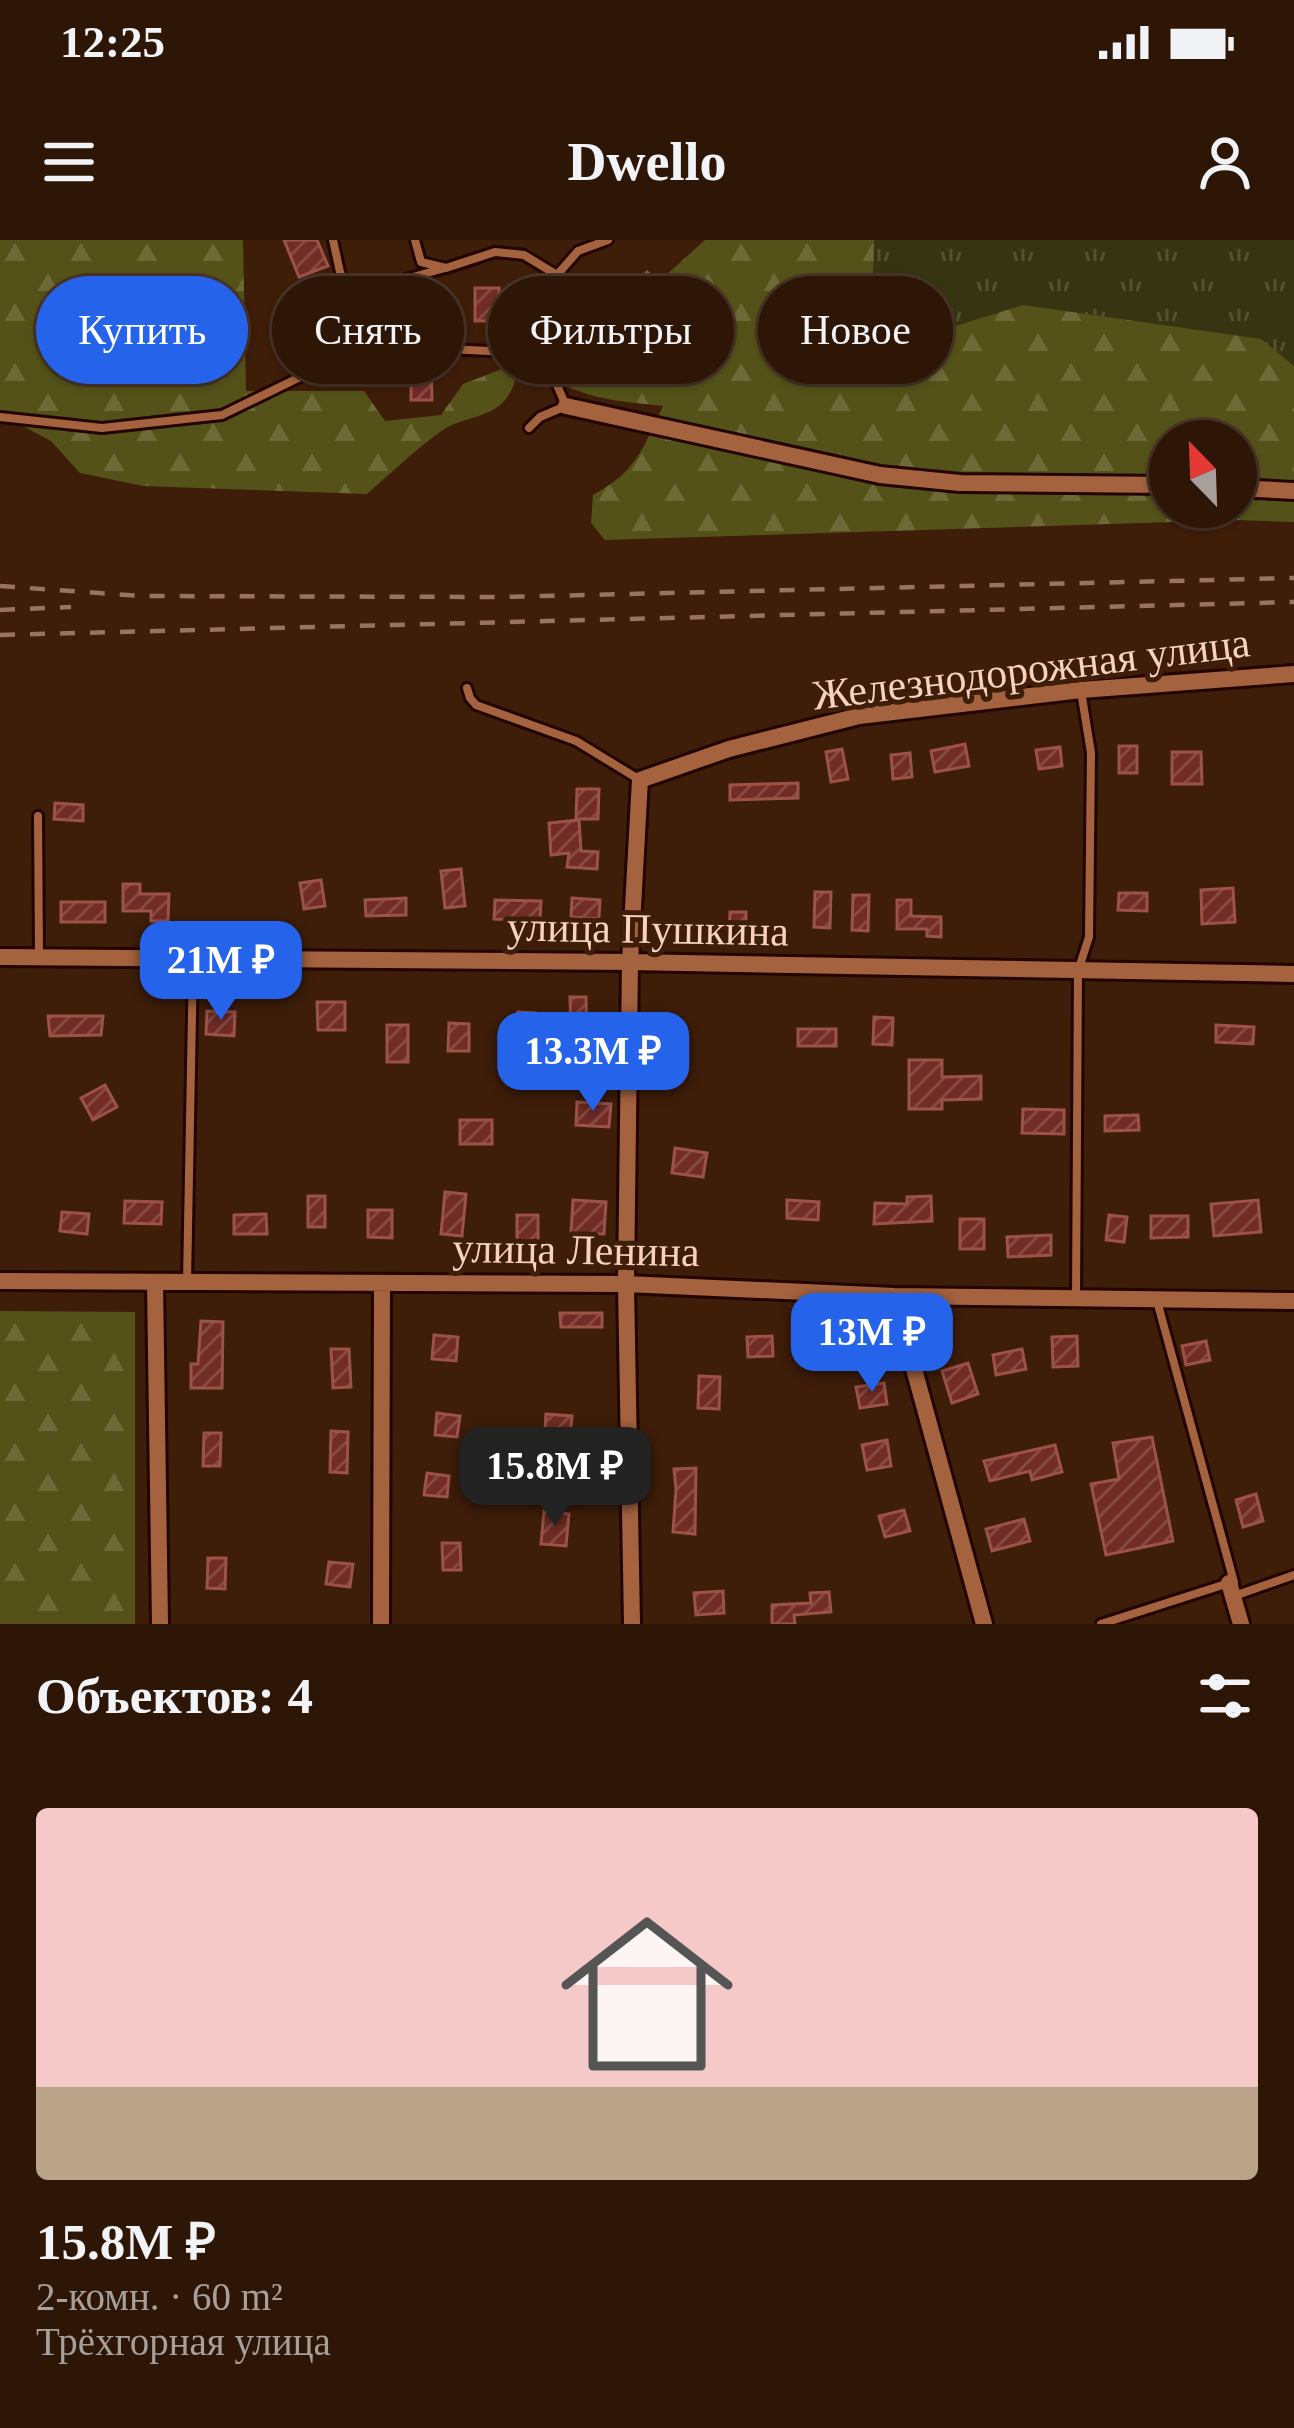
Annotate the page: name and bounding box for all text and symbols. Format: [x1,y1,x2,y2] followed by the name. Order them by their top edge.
[60,17,165,67] text: 12:25
[36,129,102,195] icon: menu
[1192,129,1258,195] icon: person
[568,132,726,192] text: Dwello
[36,276,248,384] chip: Купить
[272,276,464,384] chip: Снять
[488,276,734,384] chip: Фильтры
[758,276,953,384] chip: Новое
[1149,420,1257,528] north arrow
[1149,420,1257,528] map controls
[810,619,1253,719] street label: Железнодорожная улица
[507,904,790,954] street label: улица Пушкина
[137,921,305,1023] pin: 21M ₽
[167,938,275,981] text: 21M ₽
[482,1012,704,1114] pin: 13.3M ₽
[524,1029,662,1072] text: 13.3M ₽
[452,1225,700,1275] street label: улица Ленина
[788,1293,956,1395] pin: 13M ₽
[818,1310,926,1353] text: 13M ₽
[444,1427,666,1529] pin: 15.8M ₽
[486,1444,624,1487] text: 15.8M ₽
[1192,1663,1258,1729] icon: filters
[36,1668,313,1724] text: Объектов: 4
[539,1886,755,2102] icon: home
[36,2214,216,2270] text: 15.8M ₽
[36,2275,283,2318] text: 2-комн. · 60 m²
[36,2320,331,2363] text: Трёхгорная улица

